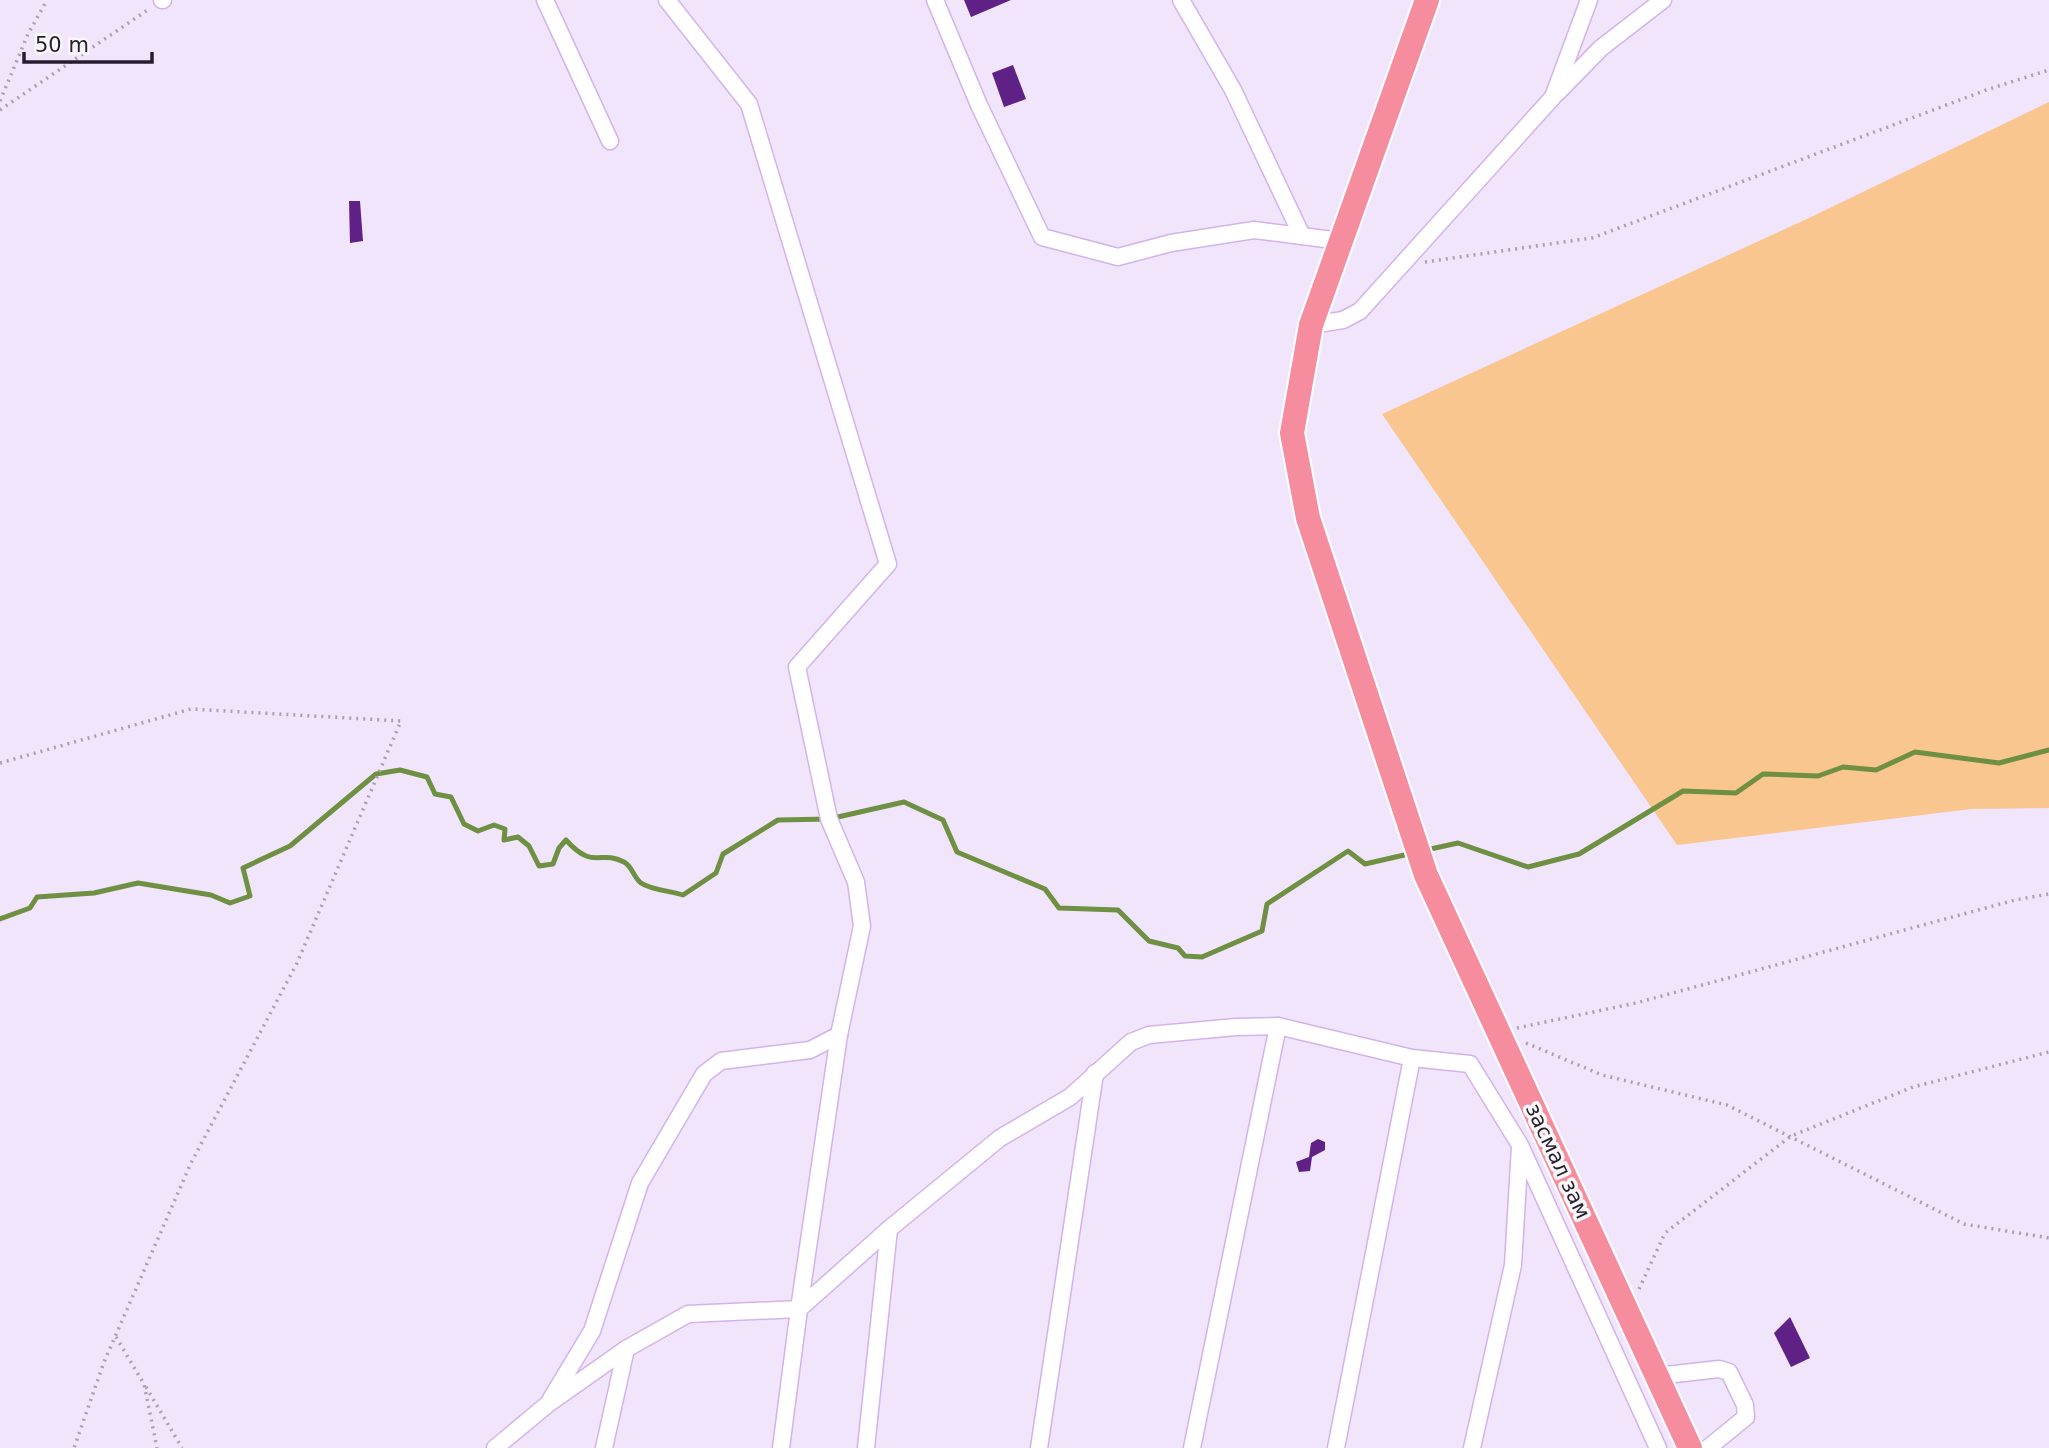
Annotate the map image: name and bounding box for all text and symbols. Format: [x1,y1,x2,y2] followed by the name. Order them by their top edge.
[24,21,152,65] scale bar
[35,33,89,57] text: 50 m
[1521,1100,1595,1222] street label: засмал зам

